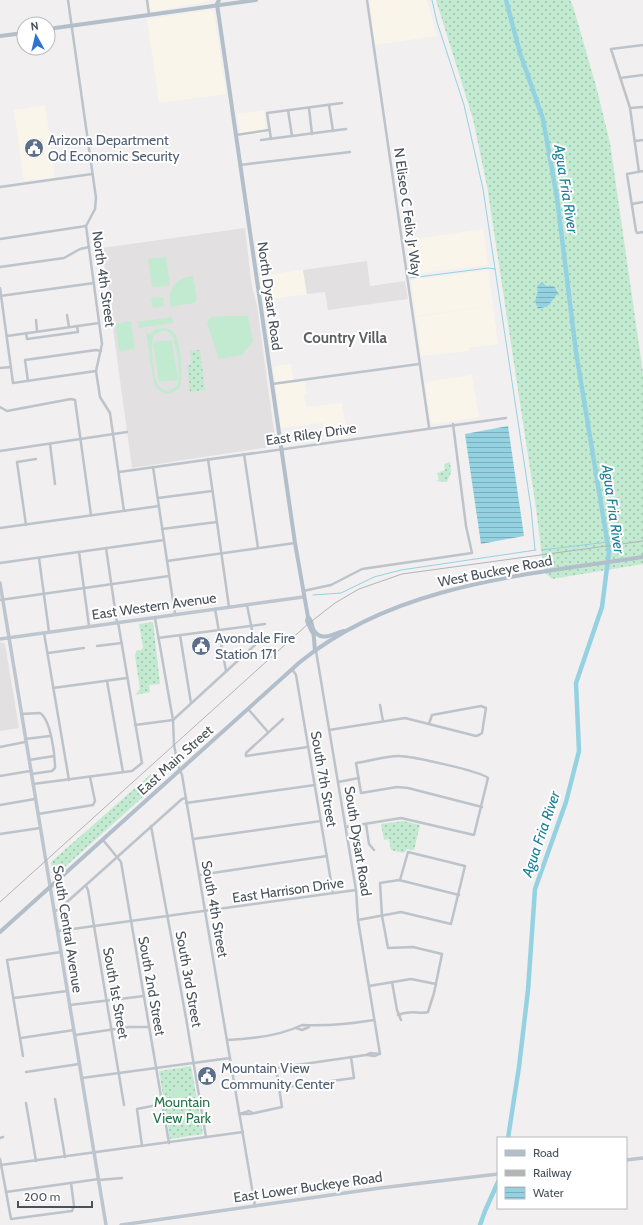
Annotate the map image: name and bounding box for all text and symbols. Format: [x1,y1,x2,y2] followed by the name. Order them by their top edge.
[16,16,56,56] north arrow
[30,19,39,34] text: N
[48,131,180,165] place label: Arizona Department Od Economic Security
[23,137,45,159] public building icon: Arizona Department Od Economic Security
[550,142,582,236] water label: Agua Fria River
[390,146,426,278] street label: N Eliseo C Felix Jr Way
[88,230,120,328] street label: North 4th Street
[253,240,287,352] street label: North Dysart Road
[303,329,387,347] district label: Country Villa
[264,419,358,449] street label: East Riley Drive
[598,462,628,556] water label: Agua Fria River
[436,551,554,591] street label: West Buckeye Road
[91,588,217,624] street label: East Western Avenue
[215,629,295,663] place label: Avondale Fire Station 171
[190,635,212,657] public building icon: Avondale Fire Station 171
[133,721,217,799] street label: East Main Street
[307,730,341,829] street label: South 7th Street
[340,785,376,897] street label: South Dysart Road
[518,787,565,880] water label: Agua Fria River
[198,859,232,959] street label: South 4th Street
[49,864,87,994] street label: South Central Avenue
[231,873,345,907] street label: East Harrison Drive
[172,929,206,1029] street label: South 3rd Street
[134,935,170,1037] street label: South 2nd Street
[99,946,133,1041] street label: South 1st Street
[221,1059,335,1093] place label: Mountain View Community Center
[196,1065,218,1087] public building icon: Mountain View Community Center
[153,1093,212,1127] park label: Mountain View Park
[497,1137,627,1209] legend
[533,1145,559,1160] text: Road
[533,1165,571,1180] text: Railway
[232,1168,384,1206] street label: East Lower Buckeye Road
[18,1183,92,1209] scale bar
[533,1185,564,1200] text: Water
[24,1189,60,1204] text: 200 m

